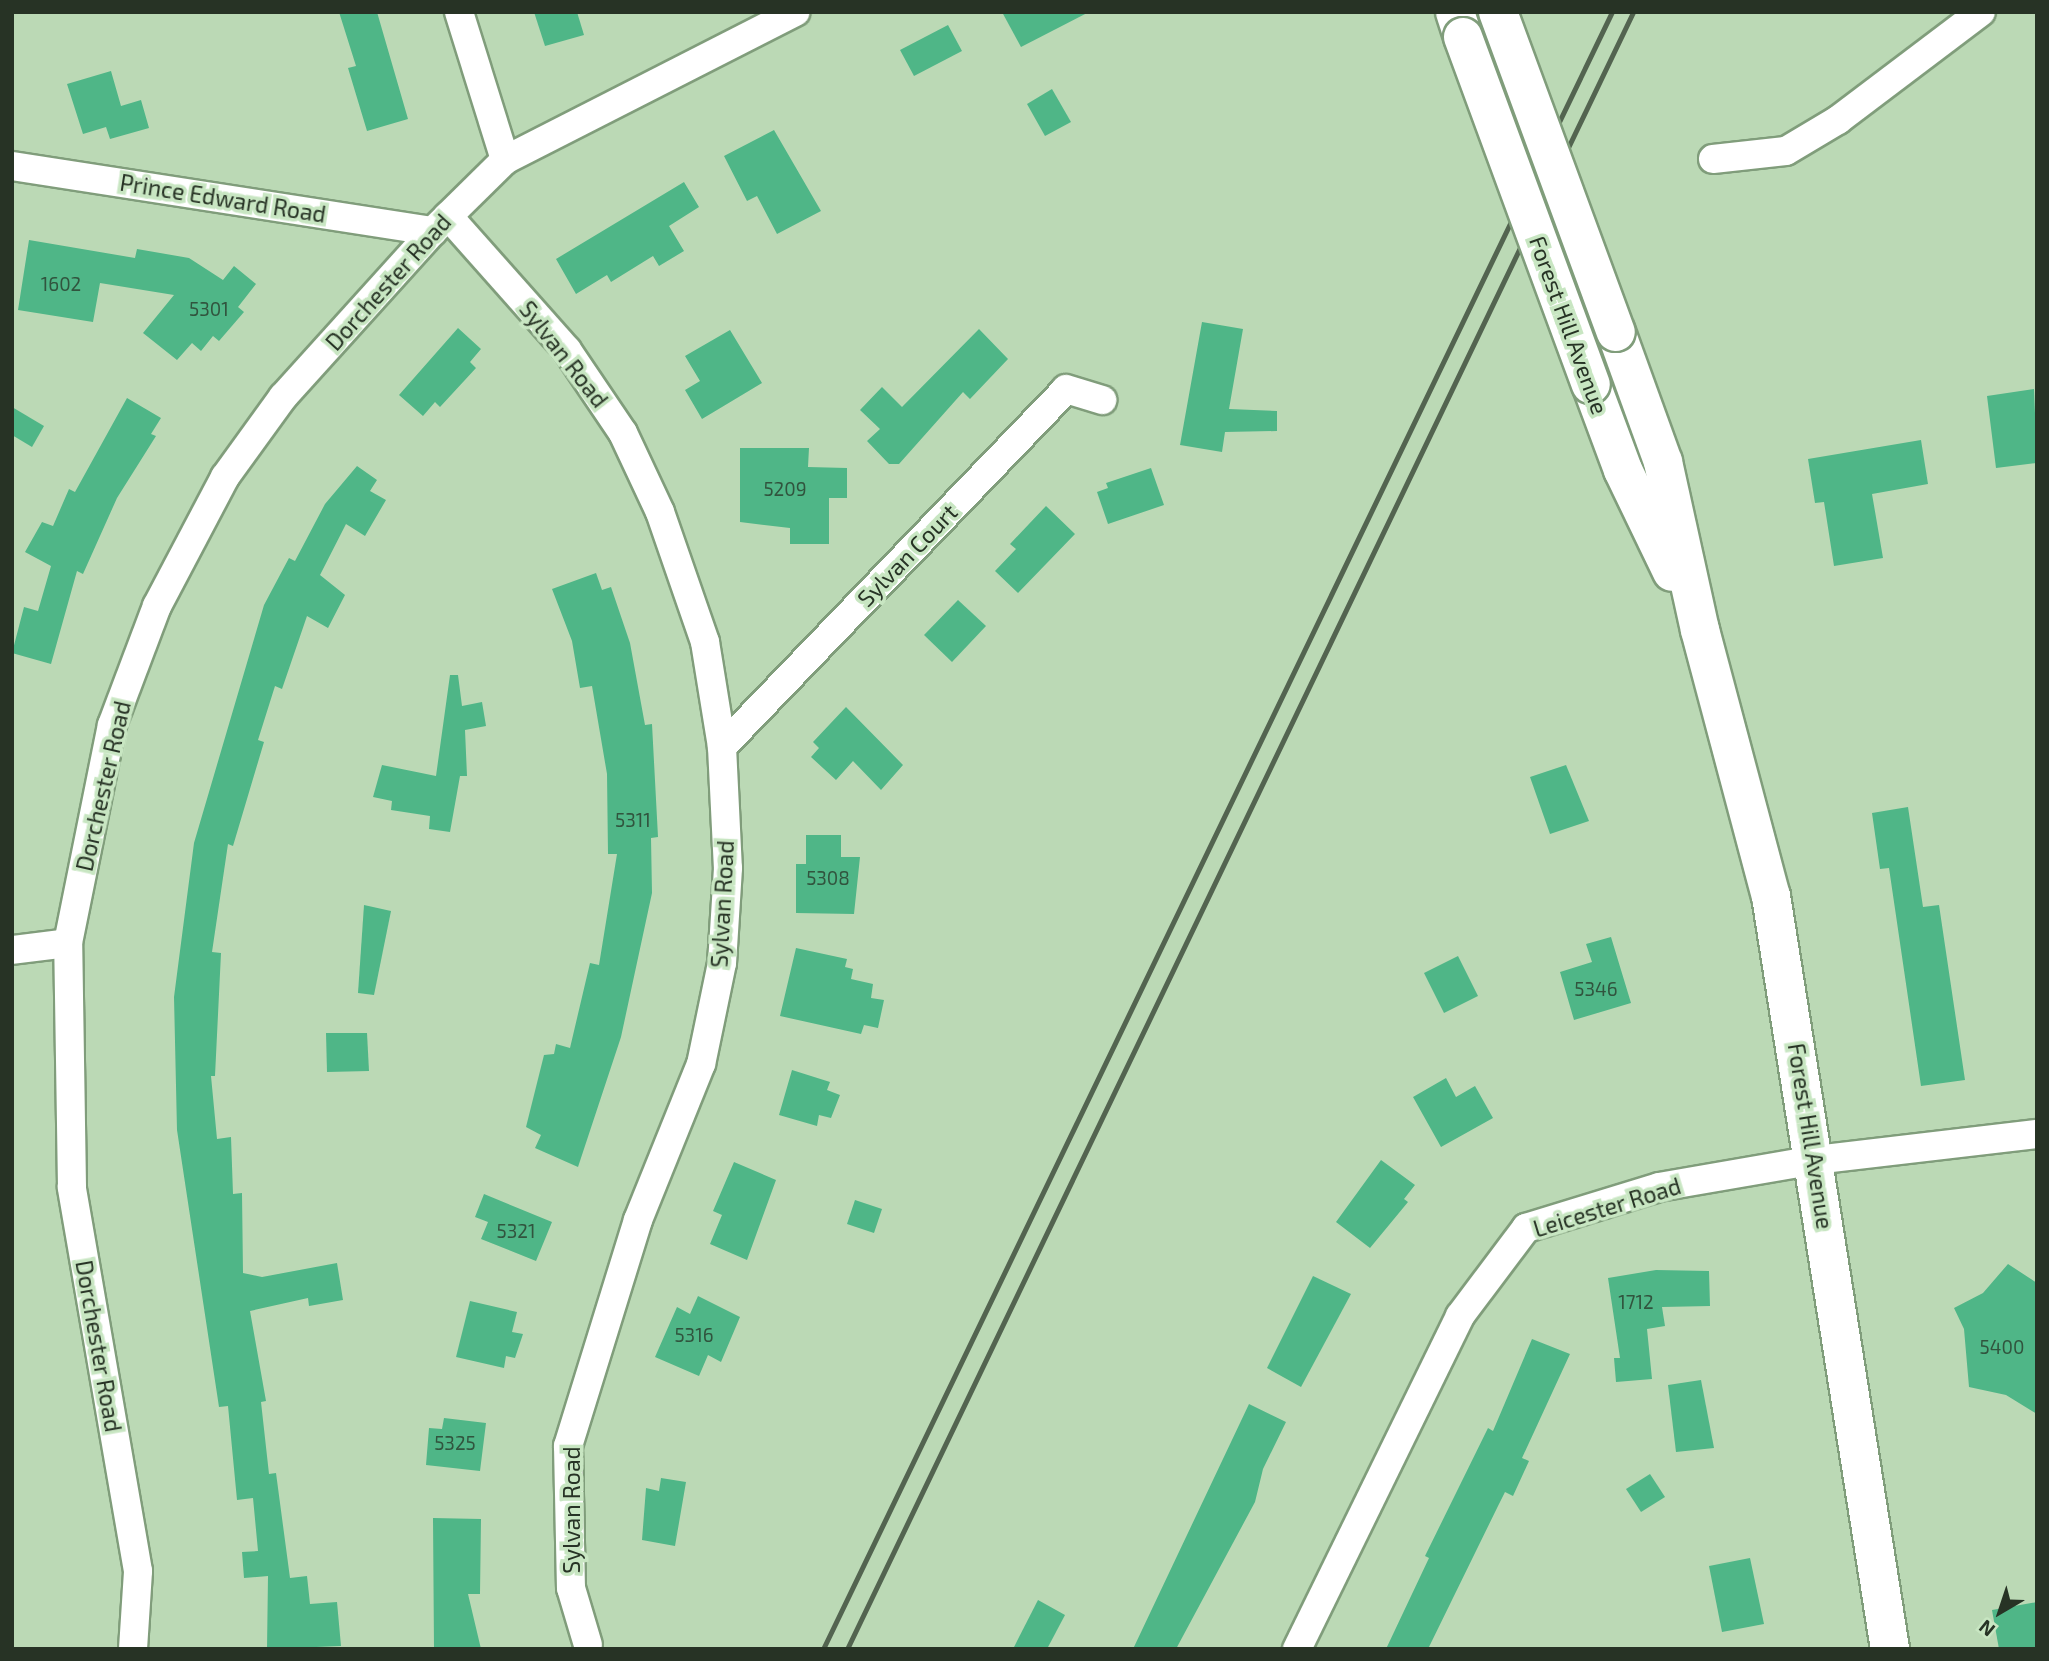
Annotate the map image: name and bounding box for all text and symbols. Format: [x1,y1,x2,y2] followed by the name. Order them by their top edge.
[118,168,328,228] street label: Prince Edward Road
[319,208,457,356] street label: Dorchester Road
[1524,232,1614,418] street label: Forest Hill Avenue
[41,273,81,295] house number: 1602
[514,295,614,413] street label: Sylvan Road
[189,298,229,320] house number: 5301
[763,478,807,500] house number: 5209
[851,498,963,612] street label: Sylvan Court
[70,698,136,874] street label: Dorchester Road
[615,809,651,831] house number: 5311
[705,840,739,968] street label: Sylvan Road
[806,867,850,889] house number: 5308
[1574,978,1618,1000] house number: 5346
[1783,1041,1839,1231] street label: Forest Hill Avenue
[1530,1171,1684,1243] street label: Leicester Road
[497,1220,535,1242] house number: 5321
[70,1258,128,1434] street label: Dorchester Road
[1618,1291,1654,1313] house number: 1712
[674,1324,714,1346] house number: 5316
[1980,1336,2024,1358] house number: 5400
[434,1432,476,1454] house number: 5325
[557,1446,585,1574] street label: Sylvan Road
[1965,1577,2035,1647] north arrow
[1974,1615,1999,1642] text: N

